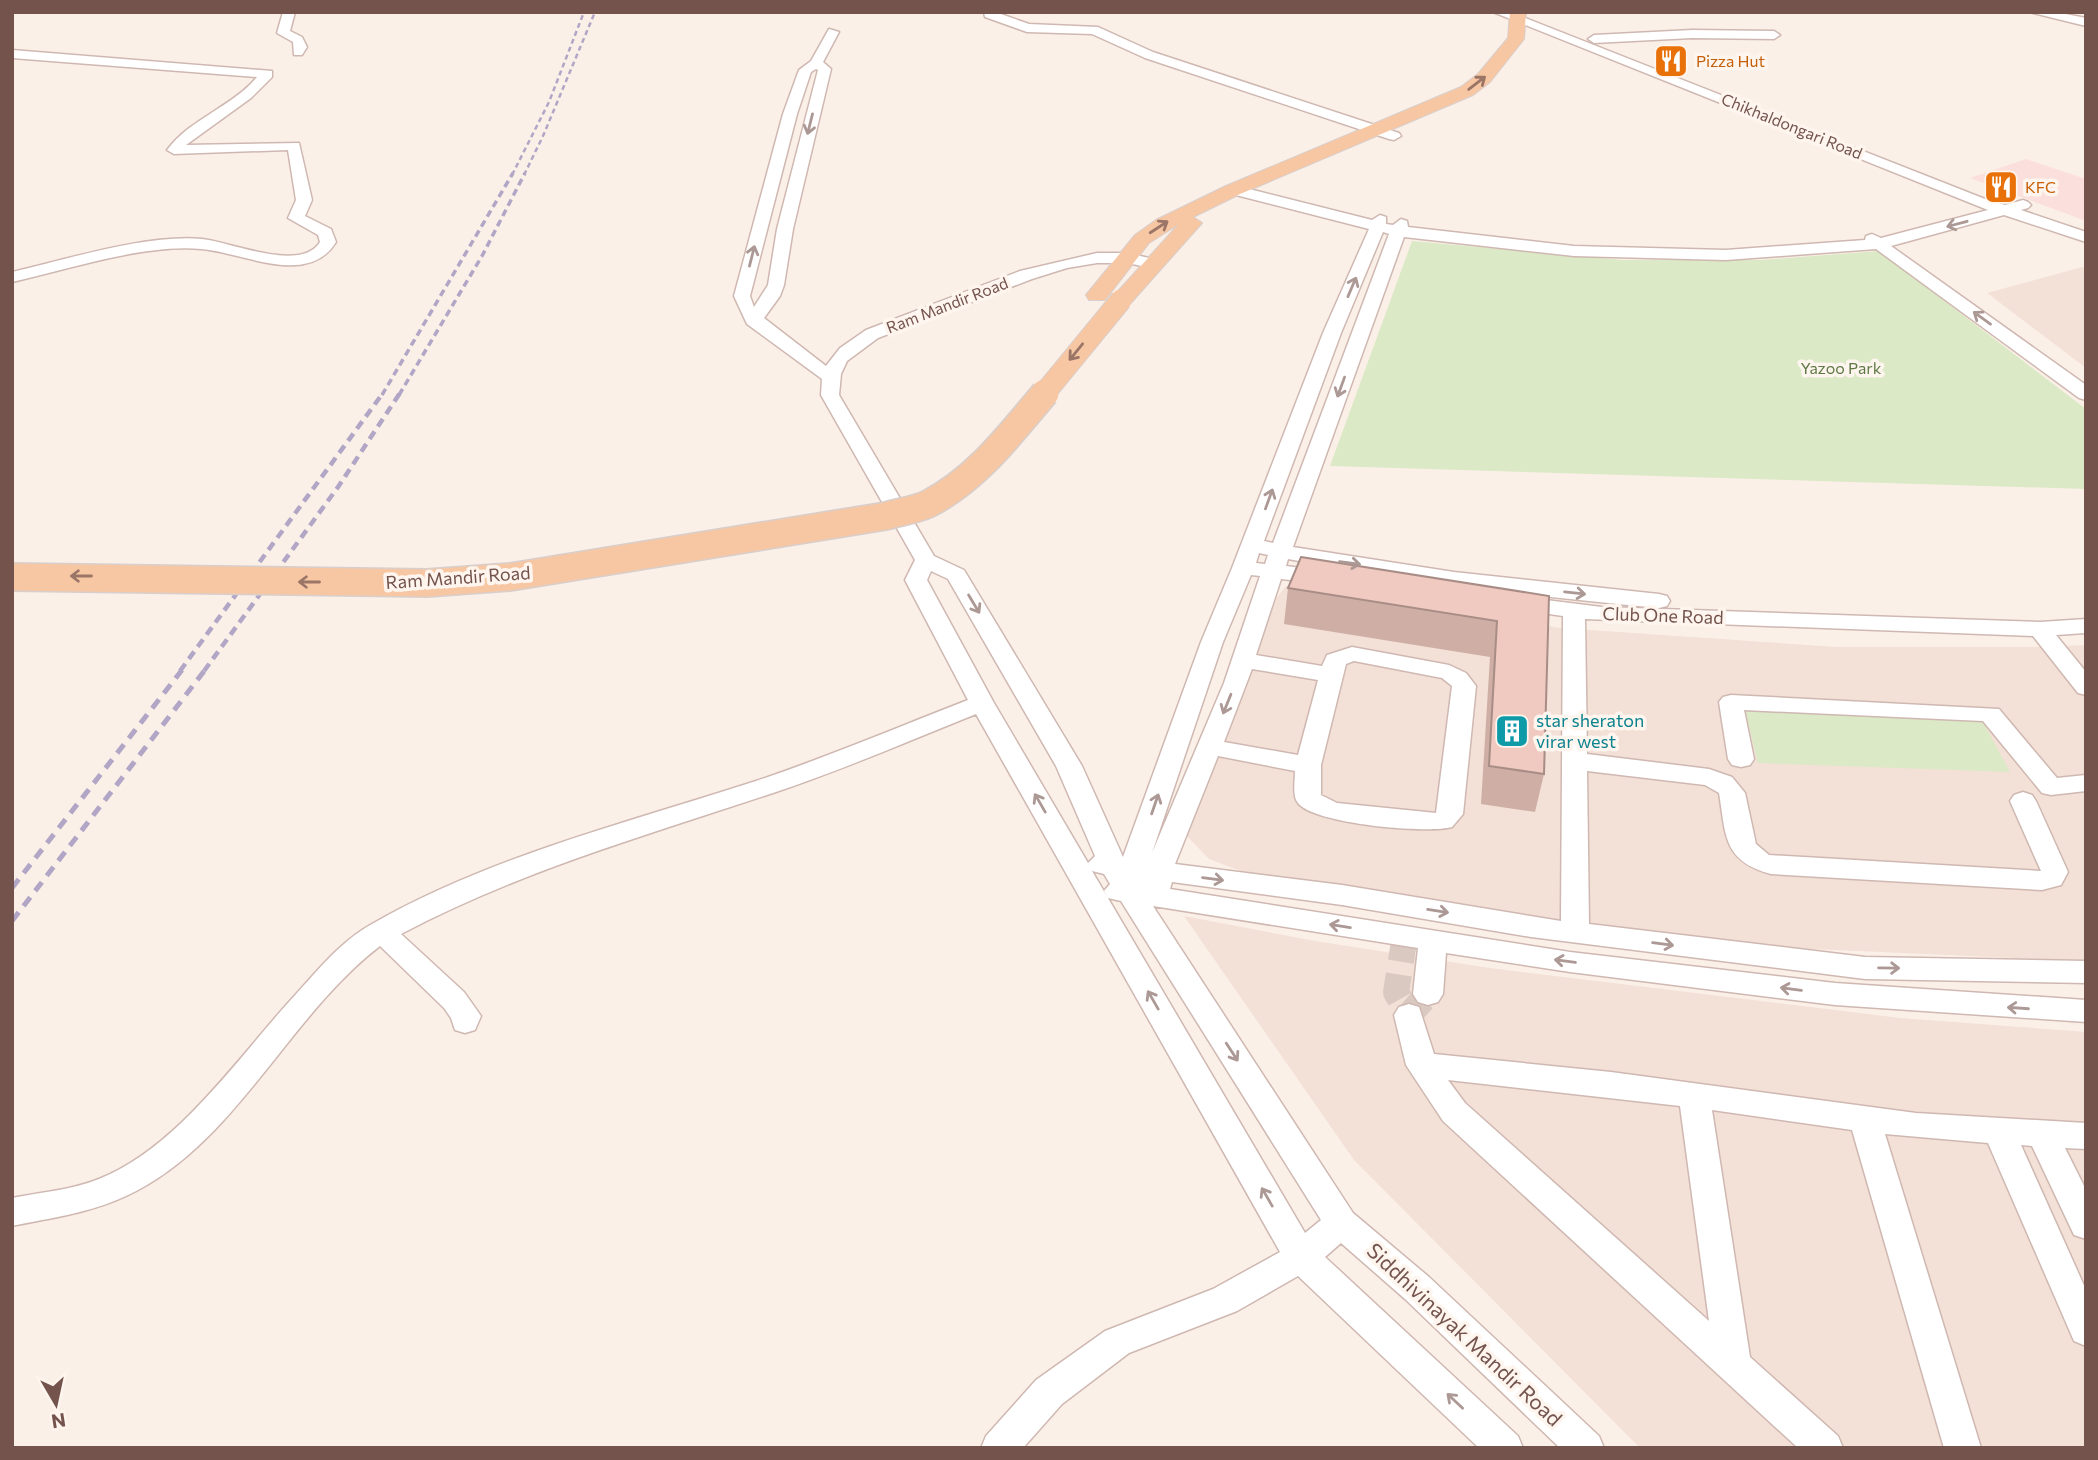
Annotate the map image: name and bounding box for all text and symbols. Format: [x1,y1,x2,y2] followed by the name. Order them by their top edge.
[1652,42,1690,80] restaurant icon: Pizza Hut
[1696,51,1765,70] place label: Pizza Hut
[1468,75,1486,91] one-way arrow
[1719,89,1865,163] street label: Chikhaldongari Road
[803,112,816,135] one-way arrow
[1982,168,2020,206] restaurant icon: KFC
[2025,177,2056,196] place label: KFC
[1946,219,1968,232] one-way arrow
[1149,220,1168,235] one-way arrow
[746,245,759,268] one-way arrow
[883,273,1010,337] street label: Ram Mandir Road
[1346,276,1359,298] one-way arrow
[1974,310,1992,325] one-way arrow
[1069,342,1084,360] one-way arrow
[1801,358,1882,377] park label: Yazoo Park
[1334,376,1346,398] one-way arrow
[1264,488,1276,510] one-way arrow
[1338,557,1360,570] one-way arrow
[385,561,531,593] street label: Ram Mandir Road
[70,569,93,583] one-way arrow
[298,575,321,589] one-way arrow
[1563,587,1586,600] one-way arrow
[967,594,981,614] one-way arrow
[1602,602,1724,628] street label: Club One Road
[1220,693,1233,714] one-way arrow
[1536,709,1644,752] place label: star sheraton virar west
[1493,712,1531,750] building icon: star sheraton virar west
[1033,793,1046,814] one-way arrow
[1150,793,1162,815] one-way arrow
[1201,873,1224,886] one-way arrow
[1426,905,1449,918] one-way arrow
[1330,919,1352,932] one-way arrow
[1651,938,1674,951] one-way arrow
[1554,954,1577,967] one-way arrow
[1877,962,1900,975] one-way arrow
[1780,982,1803,995] one-way arrow
[1146,991,1160,1011] one-way arrow
[2007,1001,2029,1014] one-way arrow
[1225,1042,1239,1062] one-way arrow
[1260,1188,1274,1208] one-way arrow
[1362,1237,1568,1431] street label: Siddhivinayak Mandir Road
[21,1369,91,1439] north arrow
[1446,1393,1464,1409] one-way arrow
[50,1409,68,1434] text: N

